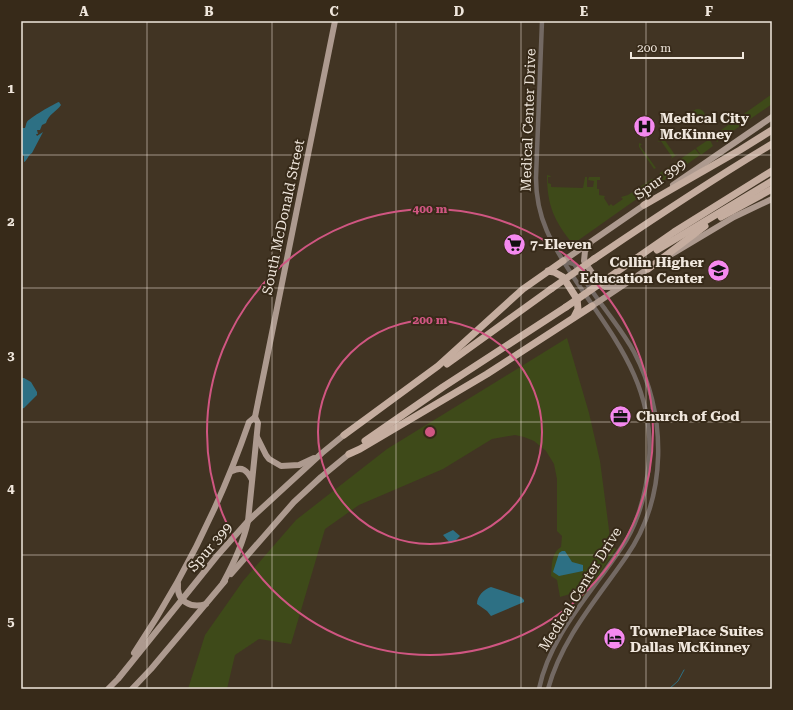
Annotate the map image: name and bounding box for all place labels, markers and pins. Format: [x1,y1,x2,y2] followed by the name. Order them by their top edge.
[660,110,749,142] place label: Medical City McKinney
[632,113,658,139] hospital icon: Medical City McKinney
[501,231,527,257] supermarket icon: 7-Eleven
[530,236,592,252] place label: 7-Eleven
[580,254,705,286] place label: Collin Higher Education Center
[706,257,732,283] school or university icon: Collin Higher Education Center
[607,403,633,429] office icon: Church of God
[636,408,740,424] place label: Church of God
[423,425,437,439] centre of rings
[630,623,764,655] place label: TownePlace Suites Dallas McKinney
[601,626,627,652] hotel icon: TownePlace Suites Dallas McKinney

